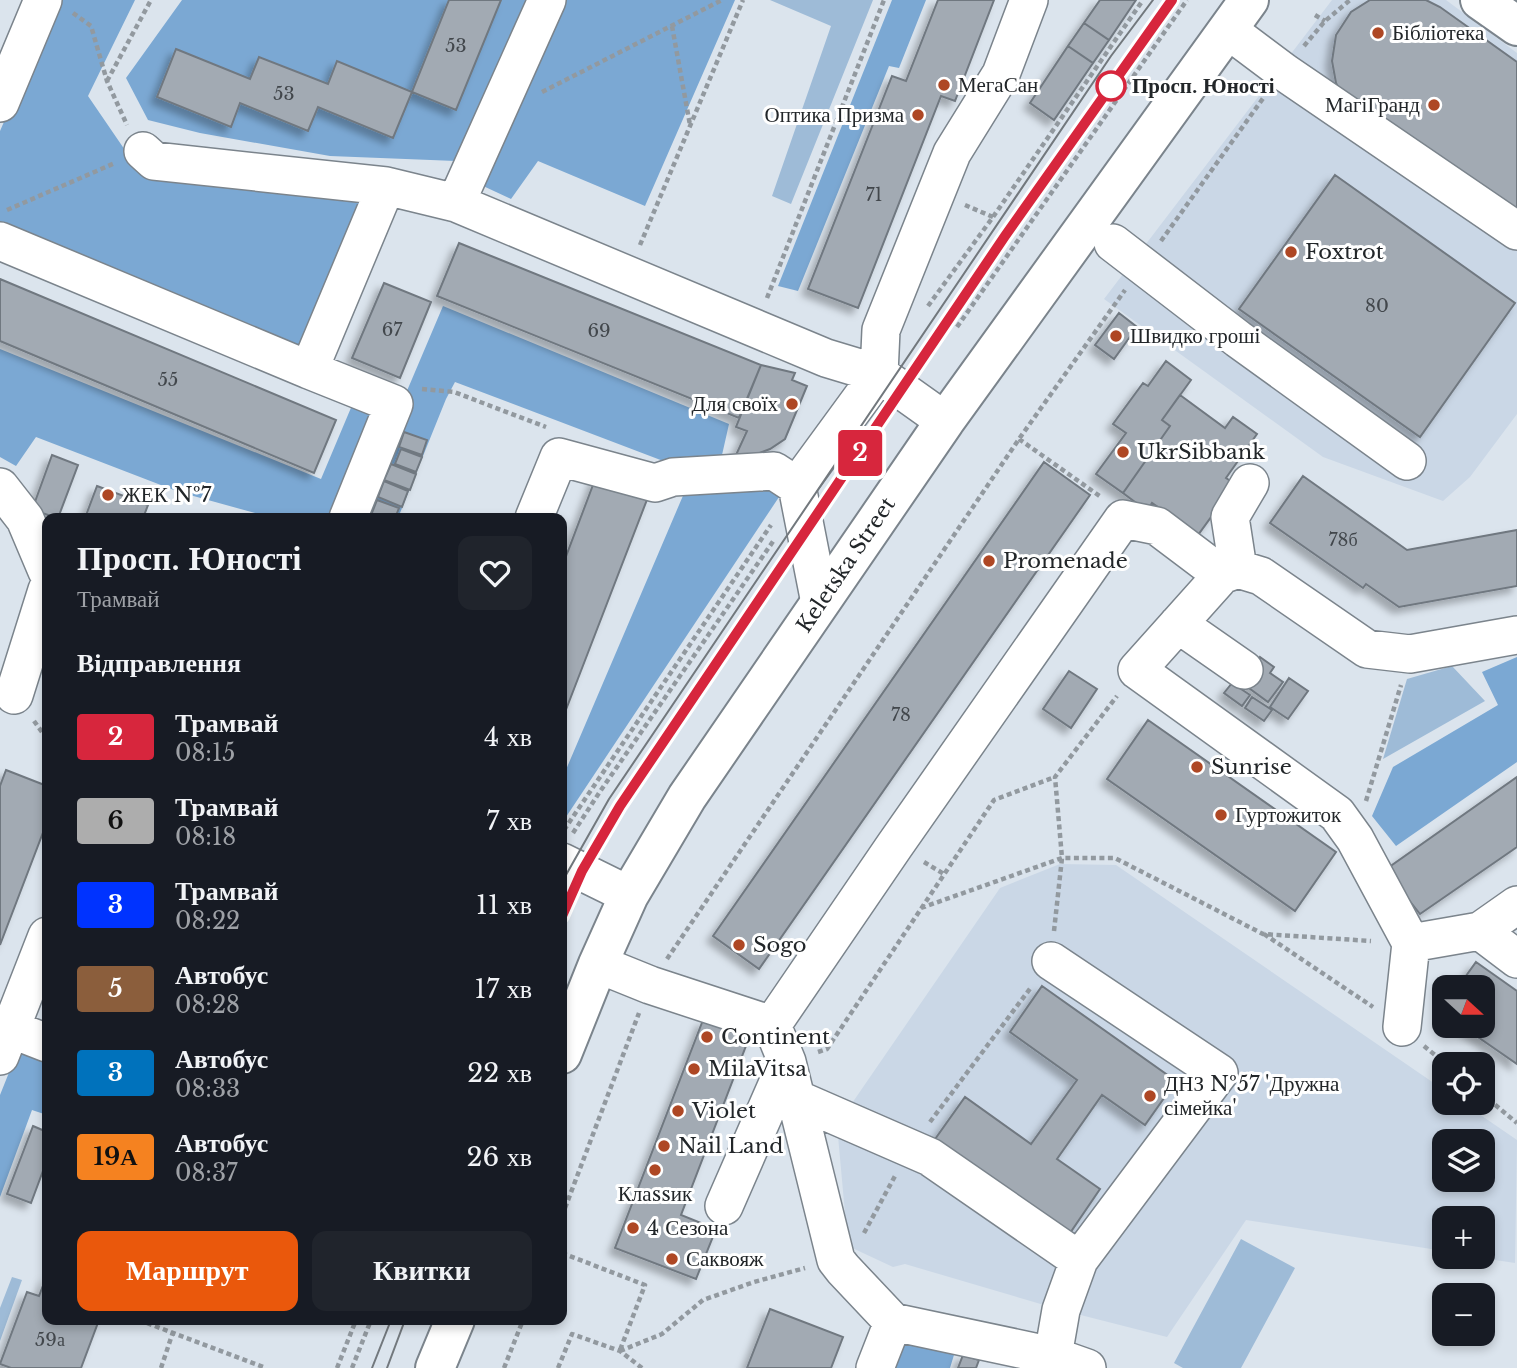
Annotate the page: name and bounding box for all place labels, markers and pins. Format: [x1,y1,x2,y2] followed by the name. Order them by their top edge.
[1392,20,1485,46] place label: Бібліотека
[1370,25,1386,41] marker: Бібліотека
[1096,71,1126,101] marker: Просп. Юності
[958,72,1038,98] place label: МегаСан
[1132,73,1275,99] place label: Просп. Юності
[936,77,952,93] marker: МегаСан
[1325,92,1420,118] place label: МагіГранд
[1426,97,1442,113] marker: МагіГранд
[765,102,905,128] place label: Оптика Призма
[910,107,926,123] marker: Оптика Призма
[1305,239,1384,265] place label: Foxtrot
[1283,244,1299,260] marker: Foxtrot
[1130,323,1260,349] place label: Швидко гроші
[1108,328,1124,344] marker: Швидко гроші
[692,391,778,417] place label: Для своїх
[784,396,800,412] marker: Для своїх
[1137,439,1265,465] place label: UkrSibbank
[1115,444,1131,460] marker: UkrSibbank
[122,482,212,508] place label: ЖЕК №7
[100,487,116,503] marker: ЖЕК №7
[1003,548,1128,574] place label: Promenade
[981,553,997,569] marker: Promenade
[1211,754,1292,780] place label: Sunrise
[1189,759,1205,775] marker: Sunrise
[1235,802,1342,828] place label: Гуртожиток
[1213,807,1229,823] marker: Гуртожиток
[753,932,807,958] place label: Sogo
[731,937,747,953] marker: Sogo
[721,1024,830,1050] place label: Continent
[699,1029,715,1045] marker: Continent
[708,1056,807,1082] place label: MilaVitsa
[686,1061,702,1077] marker: MilaVitsa
[1164,1071,1340,1121] place label: ДНЗ №57 'Дружна сімейка'
[1142,1088,1158,1104] marker: ДНЗ №57 'Дружна сімейка'
[691,1098,756,1124] place label: Violet
[670,1103,686,1119] marker: Violet
[678,1133,783,1159] place label: Nail Land
[656,1138,672,1154] marker: Nail Land
[647,1162,663,1178] marker: Клаssик
[618,1181,693,1207] place label: Клаssик
[647,1215,729,1241] place label: 4 Сезона
[625,1220,641,1236] marker: 4 Сезона
[686,1246,764,1272] place label: Саквояж
[664,1251,680,1267] marker: Саквояж

